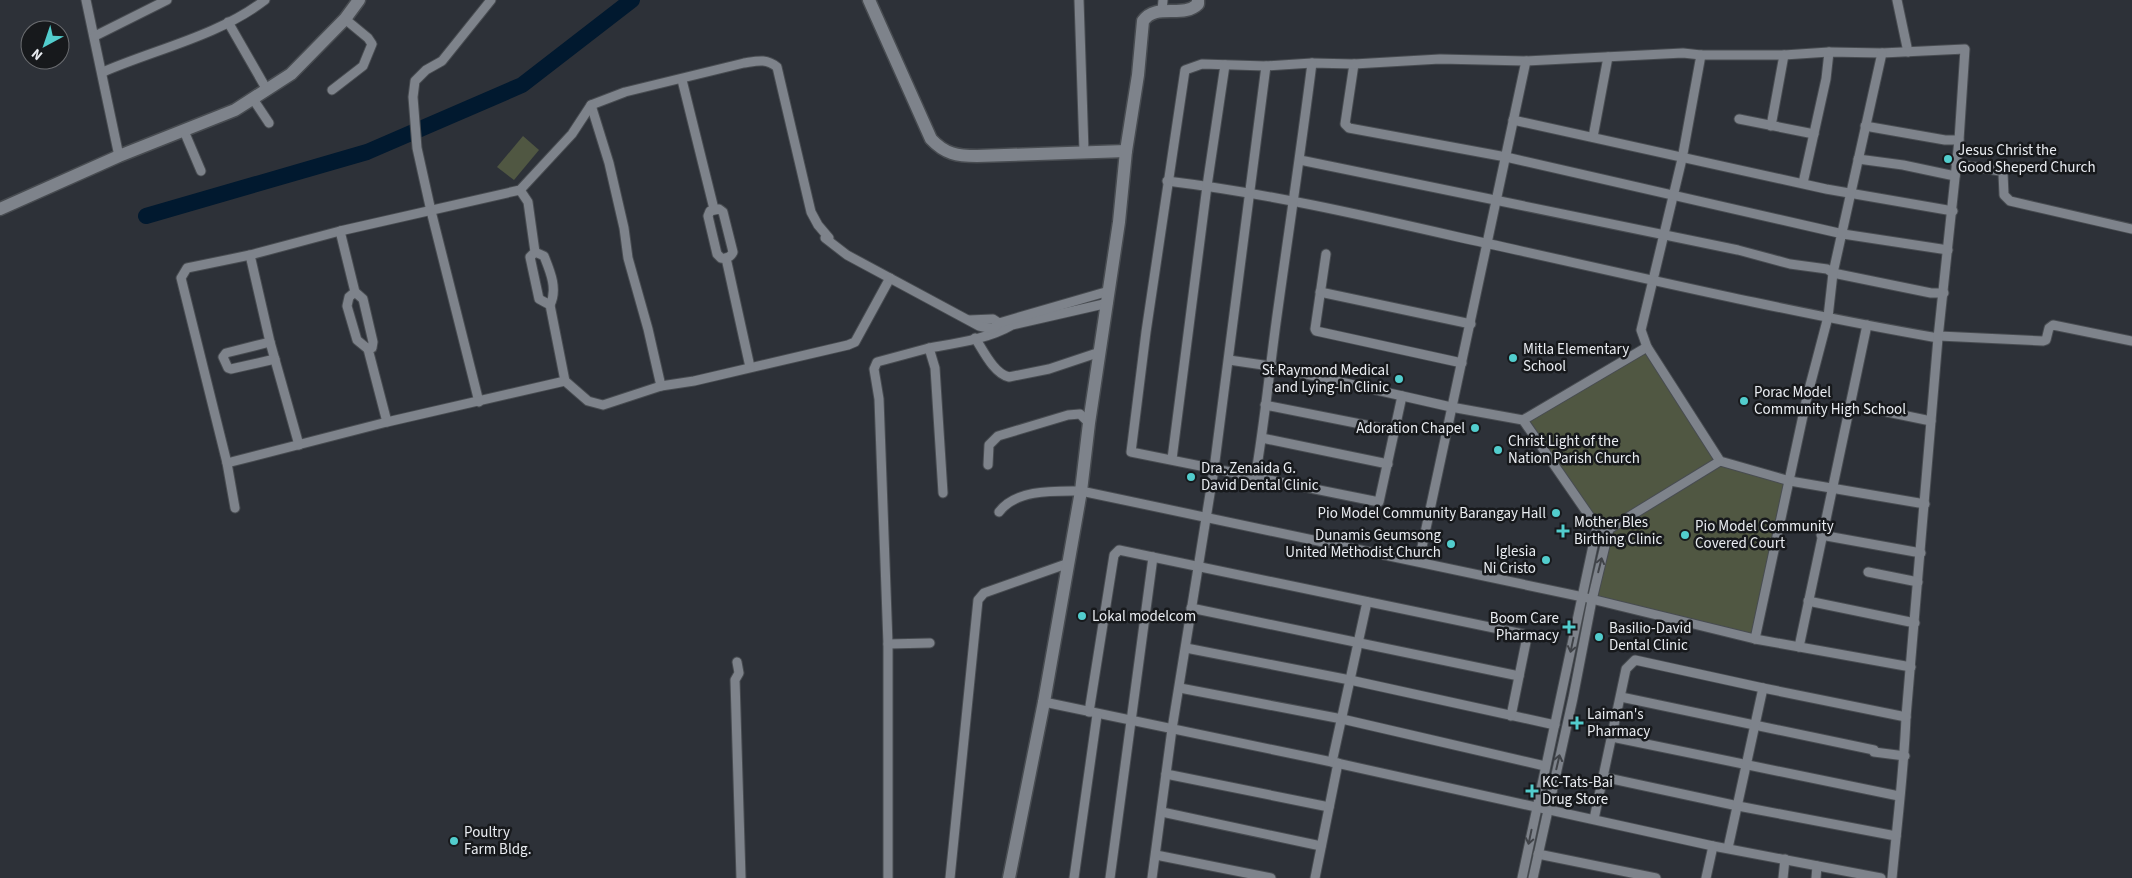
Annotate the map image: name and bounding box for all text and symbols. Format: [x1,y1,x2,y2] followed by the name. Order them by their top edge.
[20,20,70,70] north arrow
[27,44,47,65] text: N
[1958,140,2096,178] place label: Jesus Christ the Good Sheperd Church
[1942,153,1954,165] marker: Jesus Christ the Good Sheperd Church
[1523,339,1629,377] place label: Mitla Elementary School
[1507,352,1519,364] marker: Mitla Elementary School
[1262,360,1389,398] place label: St Raymond Medical and Lying-In Clinic
[1393,373,1405,385] marker: St Raymond Medical and Lying-In Clinic
[1754,382,1906,420] place label: Porac Model Community High School
[1738,395,1750,407] marker: Porac Model Community High School
[1356,418,1465,439] place label: Adoration Chapel
[1469,422,1481,434] marker: Adoration Chapel
[1508,431,1640,469] place label: Christ Light of the Nation Parish Church
[1492,444,1504,456] marker: Christ Light of the Nation Parish Church
[1201,458,1319,496] place label: Dra. Zenaida G. David Dental Clinic
[1185,471,1197,483] marker: Dra. Zenaida G. David Dental Clinic
[1318,503,1546,524] place label: Pio Model Community Barangay Hall
[1550,507,1562,519] marker: Pio Model Community Barangay Hall
[1574,512,1662,550] place label: Mother Bles Birthing Clinic
[1695,516,1834,554] place label: Pio Model Community Covered Court
[1556,524,1570,538] marker: Mother Bles Birthing Clinic
[1285,525,1441,563] place label: Dunamis Geumsong United Methodist Church
[1679,529,1691,541] marker: Pio Model Community Covered Court
[1445,538,1457,550] marker: Dunamis Geumsong United Methodist Church
[1483,541,1536,579] place label: Iglesia Ni Cristo
[1540,554,1552,566] marker: Iglesia Ni Cristo
[1596,557,1605,573] one-way arrow
[1092,606,1196,627] place label: Lokal modelcom
[1490,608,1559,646] place label: Boom Care Pharmacy
[1076,610,1088,622] marker: Lokal modelcom
[1609,618,1692,656] place label: Basilio-David Dental Clinic
[1563,621,1575,633] marker: Boom Care Pharmacy
[1593,631,1605,643] marker: Basilio-David Dental Clinic
[1567,636,1577,652] one-way arrow
[1587,704,1650,742] place label: Laiman's Pharmacy
[1571,717,1583,729] marker: Laiman's Pharmacy
[1554,754,1563,770] one-way arrow
[1542,772,1613,810] place label: KC-Tats-Bai Drug Store
[1526,785,1538,797] marker: KC-Tats-Bai Drug Store
[464,822,531,860] place label: Poultry Farm Bldg.
[1525,829,1534,845] one-way arrow
[448,835,460,847] marker: Poultry Farm Bldg.

